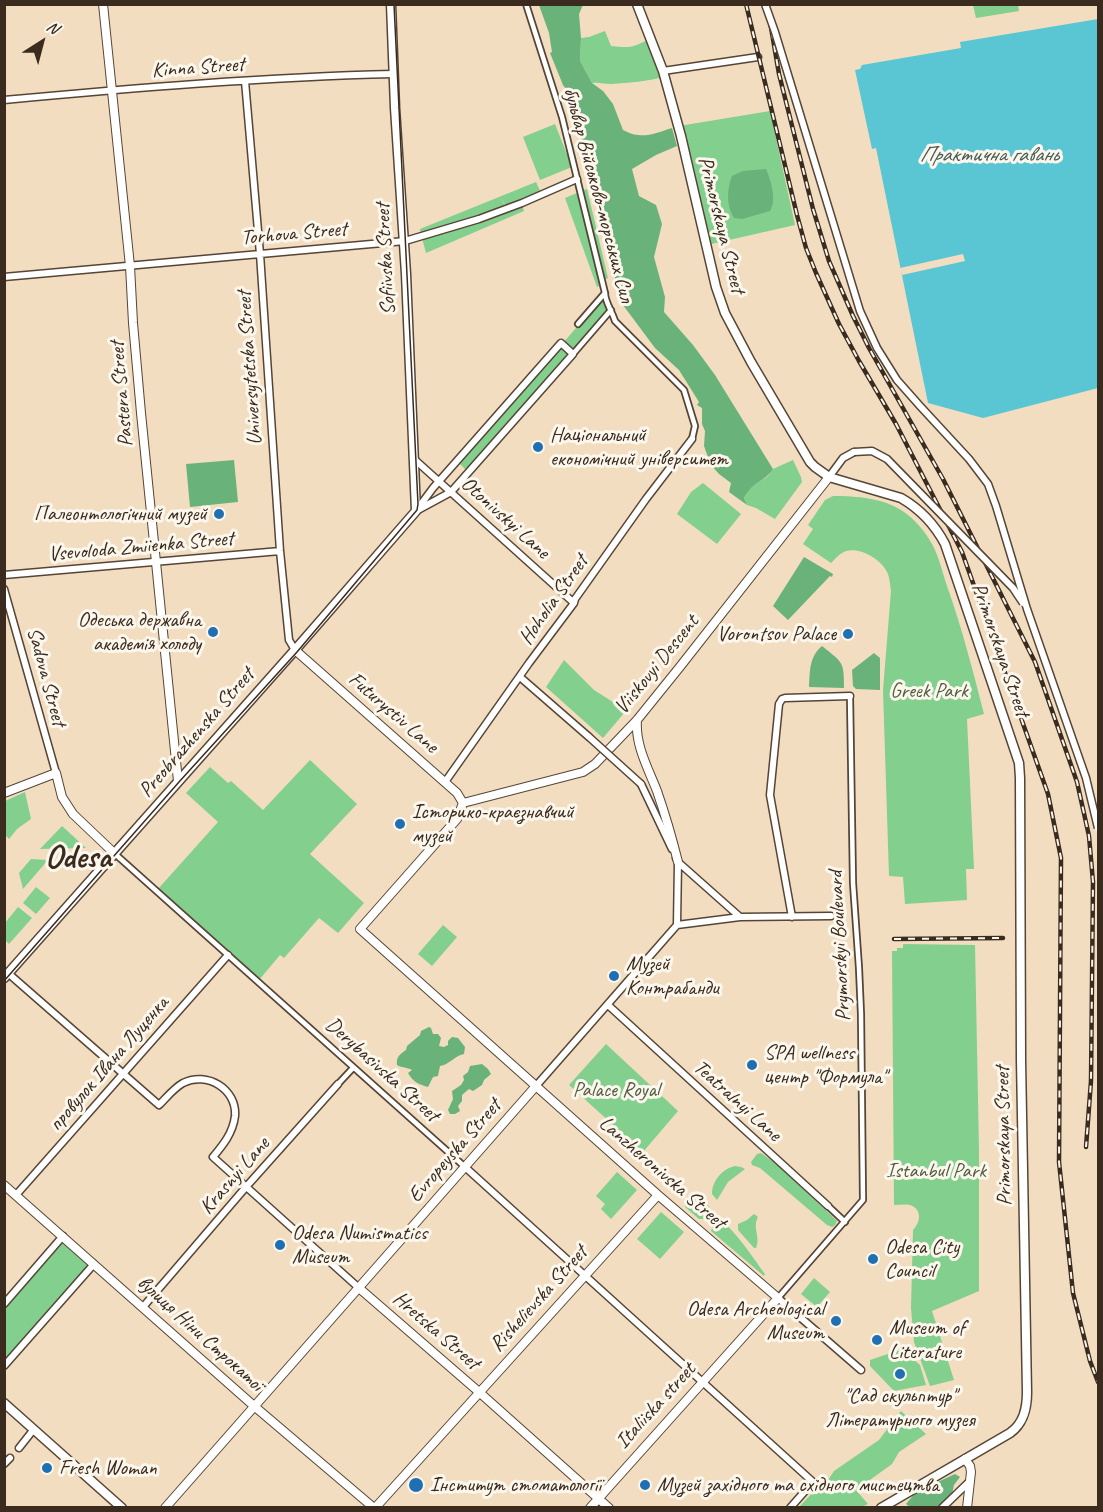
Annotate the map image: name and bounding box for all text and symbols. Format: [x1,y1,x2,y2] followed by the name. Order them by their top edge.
[12,12,72,72] north arrow
[43,16,62,38] text: N
[151,52,245,84] street label: Kinna Street
[557,85,639,305] street label: бульвар Військово-морських Сил
[920,142,1058,168] water label: Практична гавань
[692,154,750,296] street label: Primorskaya Street
[370,202,402,316] street label: Sofiivska Street
[240,217,348,251] street label: Torhova Street
[232,290,268,446] street label: Universytetska Street
[105,340,139,448] street label: Pastera Street
[550,422,728,472] place label: Національний економічний університет
[531,440,545,454] marker: Національний економічний університет
[455,472,555,564] street label: Otonivskyi Lane
[34,501,207,527] place label: Палеонтологічний музей
[212,507,226,521] marker: Палеонтологічний музей
[47,526,235,568] street label: Vsevoloda Zmiienka Street
[514,550,594,650] street label: Hoholia Street
[965,580,1035,720] street label: Primorskaya Street
[78,607,201,657] place label: Одеська державна академія холоду
[609,610,705,720] street label: Viiskovyi Descent
[717,621,836,647] place label: Vorontsov Palace
[21,625,71,729] street label: Sadova Street
[206,625,220,639] marker: Одеська державна академія холоду
[841,627,855,641] marker: Vorontsov Palace
[134,663,260,803] street label: Preobrazhenska Street
[343,667,443,759] street label: Futurystiv Lane
[890,678,968,704] park label: Greek Park
[412,799,574,849] place label: Історико-краєзнавчий музей
[393,817,407,831] marker: Історико-краєзнавчий музей
[45,838,111,878] district label: Odesa
[823,870,857,1022] street label: Prymorskyi Boulevard
[626,951,719,1001] place label: Музей Контрабанди
[607,969,621,983] marker: Музей Контрабанди
[44,991,174,1137] street label: провулок Івана Луценка
[320,1012,444,1128] street label: Derybasivska Street
[764,1040,887,1090] place label: SPA wellness центр "Формула"
[688,1055,786,1147] street label: Teatralnyi Lane
[745,1058,759,1072] marker: SPA wellness центр "Формула"
[990,1066,1018,1206] street label: Primorskaya Street
[573,1077,659,1103] park label: Palace Royal
[403,1094,507,1208] street label: Evropeyska Street
[593,1111,731,1235] street label: Lanzheronivska Street
[195,1132,275,1220] street label: Krasnyi Lane
[886,1158,986,1184] park label: Istanbul Park
[292,1220,427,1270] place label: Odesa Numismatics Museum
[885,1234,959,1284] place label: Odesa City Council
[273,1238,287,1252] marker: Odesa Numismatics Museum
[485,1241,593,1357] street label: Rishelievska Street
[866,1252,880,1266] marker: Odesa City Council
[132,1271,268,1397] street label: вулиця Ніни Строкатої
[387,1286,485,1376] street label: Hretska Street
[687,1296,824,1346] place label: Odesa Archeological Museum
[829,1314,843,1328] marker: Odesa Archeological Museum
[889,1315,965,1365] place label: Museum of Literature
[870,1333,884,1347] marker: Museum of Literature
[611,1358,701,1454] street label: Italiiska street
[893,1367,907,1381] marker: "Сад скульптур" Літературного музея
[825,1383,975,1433] place label: "Сад скульптур" Літературного музея
[59,1455,157,1481] place label: Fresh Woman
[40,1461,54,1475] marker: Fresh Woman
[430,1472,601,1498] place label: Інститут стоматології
[657,1472,939,1498] place label: Музей західного та східного мистецтва
[407,1476,425,1494] marker: Інститут стоматології
[638,1478,652,1492] marker: Музей західного та східного мистецтва

